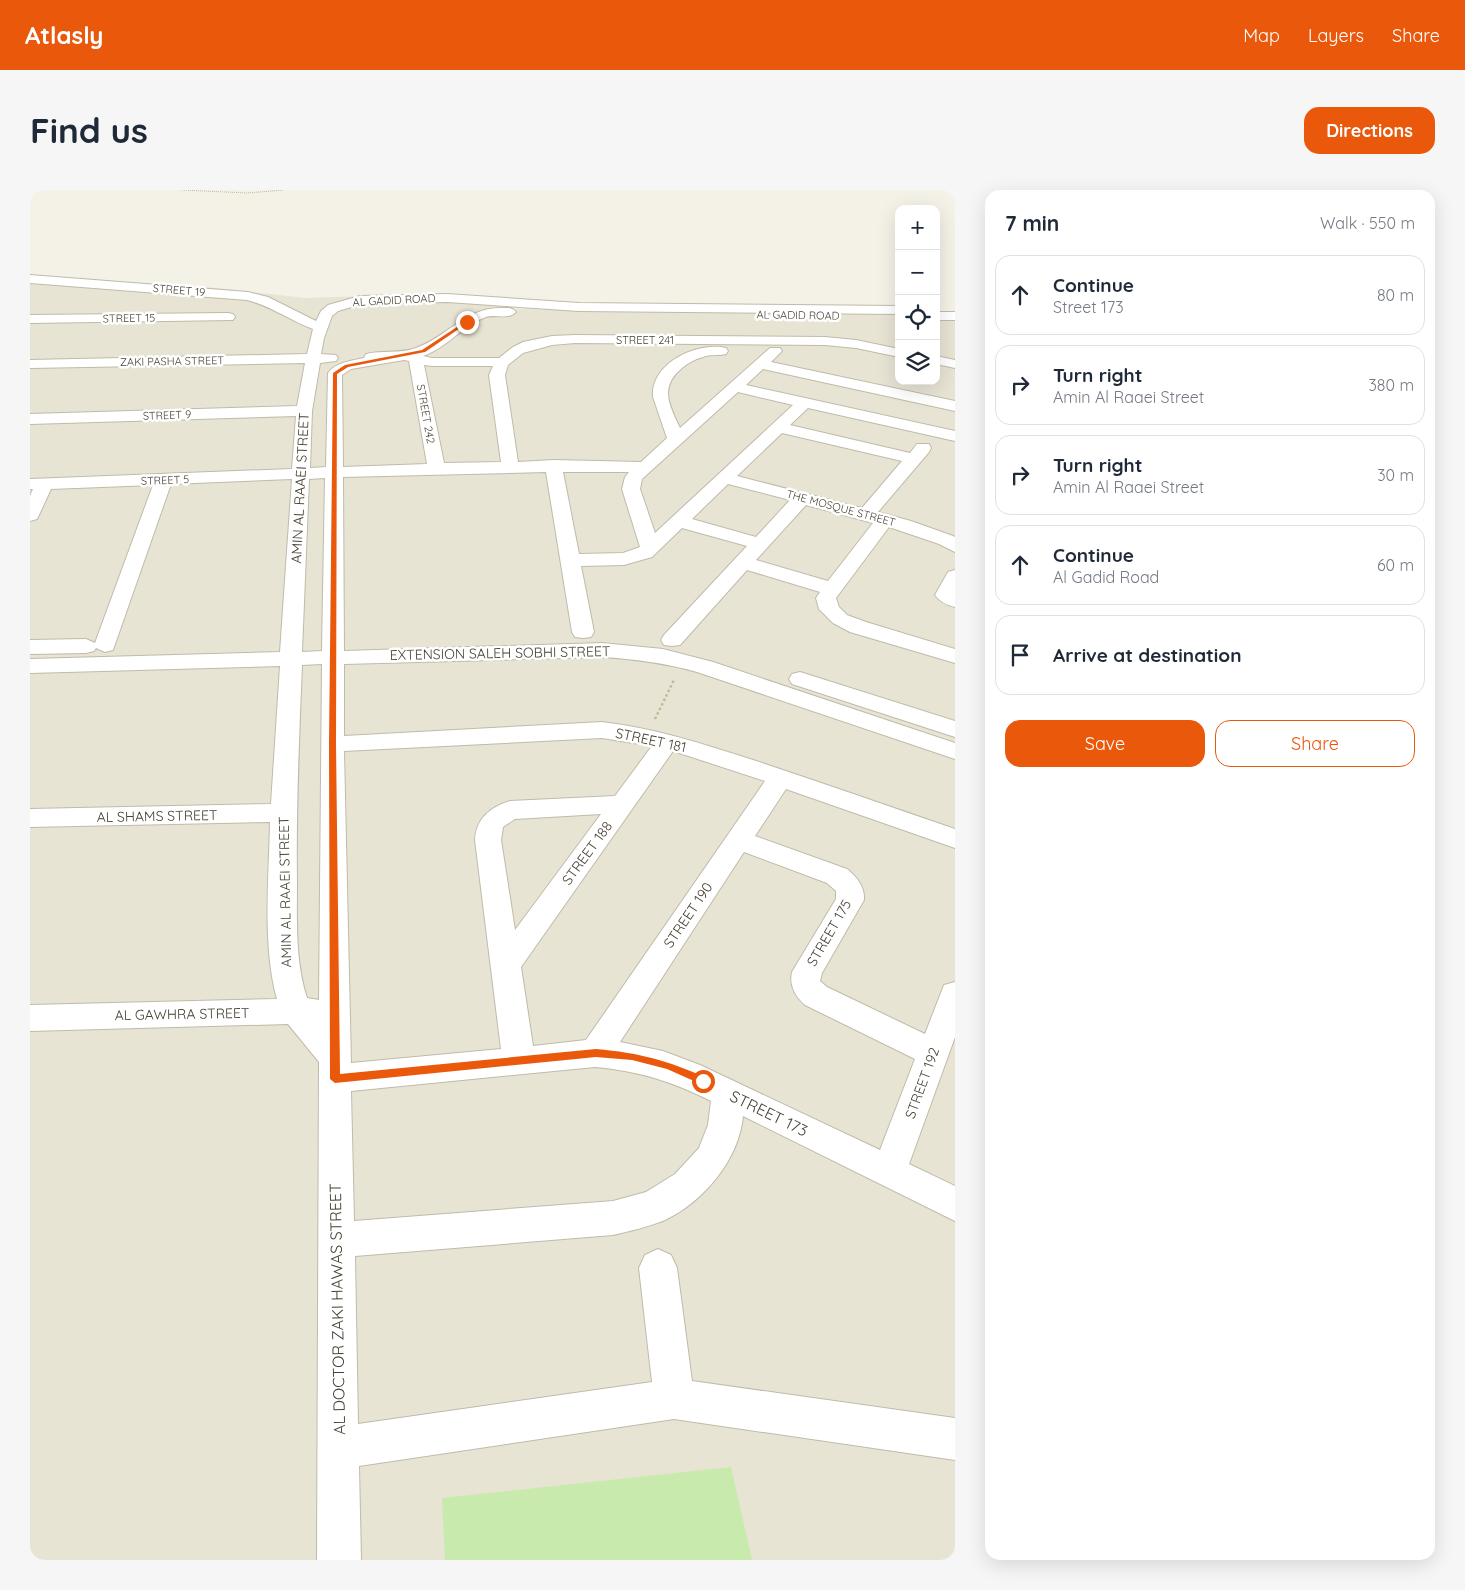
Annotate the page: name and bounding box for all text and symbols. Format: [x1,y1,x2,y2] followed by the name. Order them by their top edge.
[25,20,103,50] text: Atlasly
[1243,24,1280,47] text: Map
[1308,24,1364,47] text: Layers
[1392,24,1440,47] text: Share
[1304,107,1435,154] button: Directions
[30,108,148,152] text: Find us
[895,205,940,385] map controls
[895,205,940,250] button: +
[1005,210,1059,236] text: 7 min
[1320,213,1415,233] text: Walk · 550 m
[895,250,940,295] button: −
[1053,273,1134,297] text: Continue
[152,281,206,299] street label: STREET 19
[1006,281,1034,309] icon: ahead
[1377,285,1414,305] text: 80 m
[352,291,436,309] street label: AL GADID ROAD
[895,295,940,340] button: locate
[1053,297,1124,317] text: Street 173
[756,307,840,323] street label: AL GADID ROAD
[103,311,155,325] street label: STREET 15
[456,311,479,334] route end
[616,333,674,347] street label: STREET 241
[895,340,940,385] button: layers
[120,353,225,369] street label: ZAKI PASHA STREET
[1053,363,1142,387] text: Turn right
[1006,371,1034,399] icon: right
[1368,375,1414,395] text: 380 m
[414,383,438,445] street label: STREET 242
[1053,387,1204,407] text: Amin Al Raaei Street
[143,407,191,423] street label: STREET 9
[287,412,313,564] street label: AMIN AL RAAEI STREET
[1053,453,1142,477] text: Turn right
[1006,461,1034,489] icon: right
[1377,465,1414,485] text: 30 m
[141,472,189,488] street label: STREET 5
[1053,477,1204,497] text: Amin Al Raaei Street
[785,487,897,529] street label: THE MOSQUE STREET
[1053,543,1134,567] text: Continue
[1006,551,1034,579] icon: ahead
[1377,555,1414,575] text: 60 m
[1053,567,1159,587] text: Al Gadid Road
[1006,641,1034,669] icon: arrive
[390,642,610,664] street label: EXTENSION SALEH SOBHI STREET
[1053,643,1242,667] text: Arrive at destination
[1005,720,1205,767] button: Save
[1215,720,1415,767] button: Share
[614,724,688,756] street label: STREET 181
[97,806,217,826] street label: AL SHAMS STREET
[275,816,295,968] street label: AMIN AL RAAEI STREET
[558,818,616,888] street label: STREET 188
[660,879,716,951] street label: STREET 190
[803,897,855,969] street label: STREET 175
[114,1004,250,1024] street label: AL GAWHRA STREET
[901,1045,943,1121] street label: STREET 192
[692,1070,715,1093] route start
[727,1086,811,1140] street label: STREET 173
[325,1183,349,1435] street label: AL DOCTOR ZAKI HAWAS STREET

